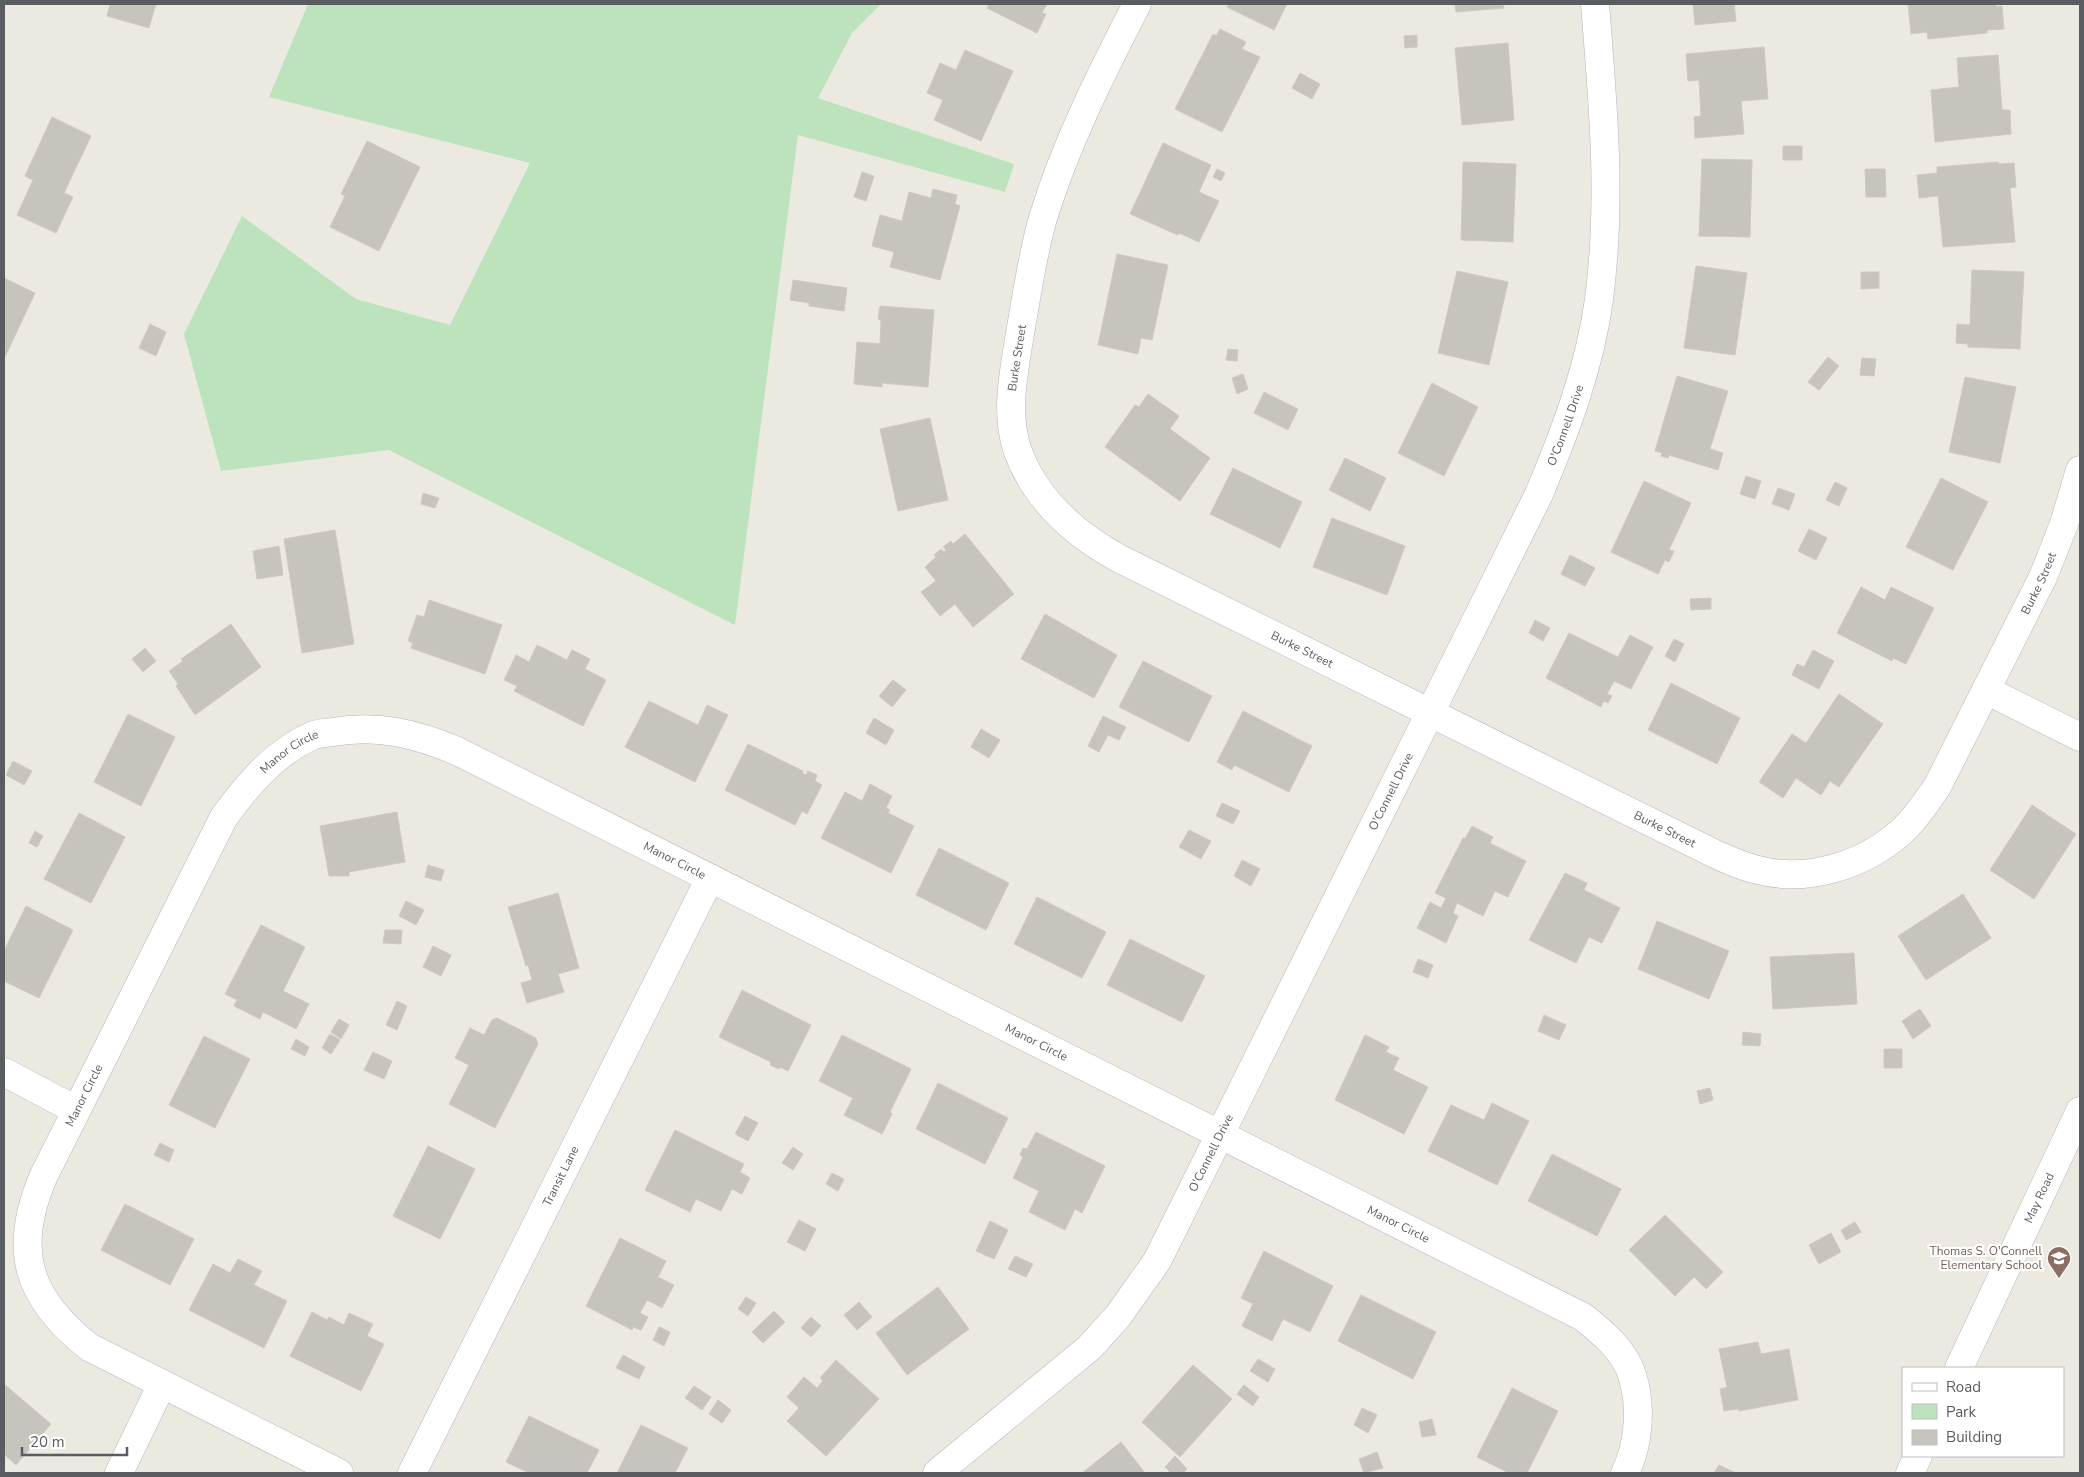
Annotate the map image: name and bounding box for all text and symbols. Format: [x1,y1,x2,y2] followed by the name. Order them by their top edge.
[1004,323,1030,392] street label: Burke Street
[1543,383,1587,468] street label: O'Connell Drive
[2017,549,2060,617] street label: Burke Street
[1268,627,1336,672] street label: Burke Street
[256,726,320,777] street label: Manor Circle
[1365,750,1417,833] street label: O'Connell Drive
[1631,807,1699,852] street label: Burke Street
[641,838,709,883] street label: Manor Circle
[1003,1020,1071,1065] street label: Manor Circle
[62,1061,107,1129] street label: Manor Circle
[1185,1111,1237,1195] street label: O'Connell Drive
[539,1143,583,1209] street label: Transit Lane
[2020,1170,2058,1226] street label: May Road
[1364,1202,1432,1247] street label: Manor Circle
[1929,1243,2042,1273] place label: Thomas S. O'Connell Elementary School
[2046,1245,2072,1279] school or university icon: Thomas S. O'Connell Elementary School
[1902,1367,2064,1457] legend
[1946,1377,1981,1397] text: Road
[1946,1402,1976,1422] text: Park
[22,1424,128,1456] scale bar
[1946,1427,2002,1447] text: Building
[30,1432,65,1452] text: 20 m

